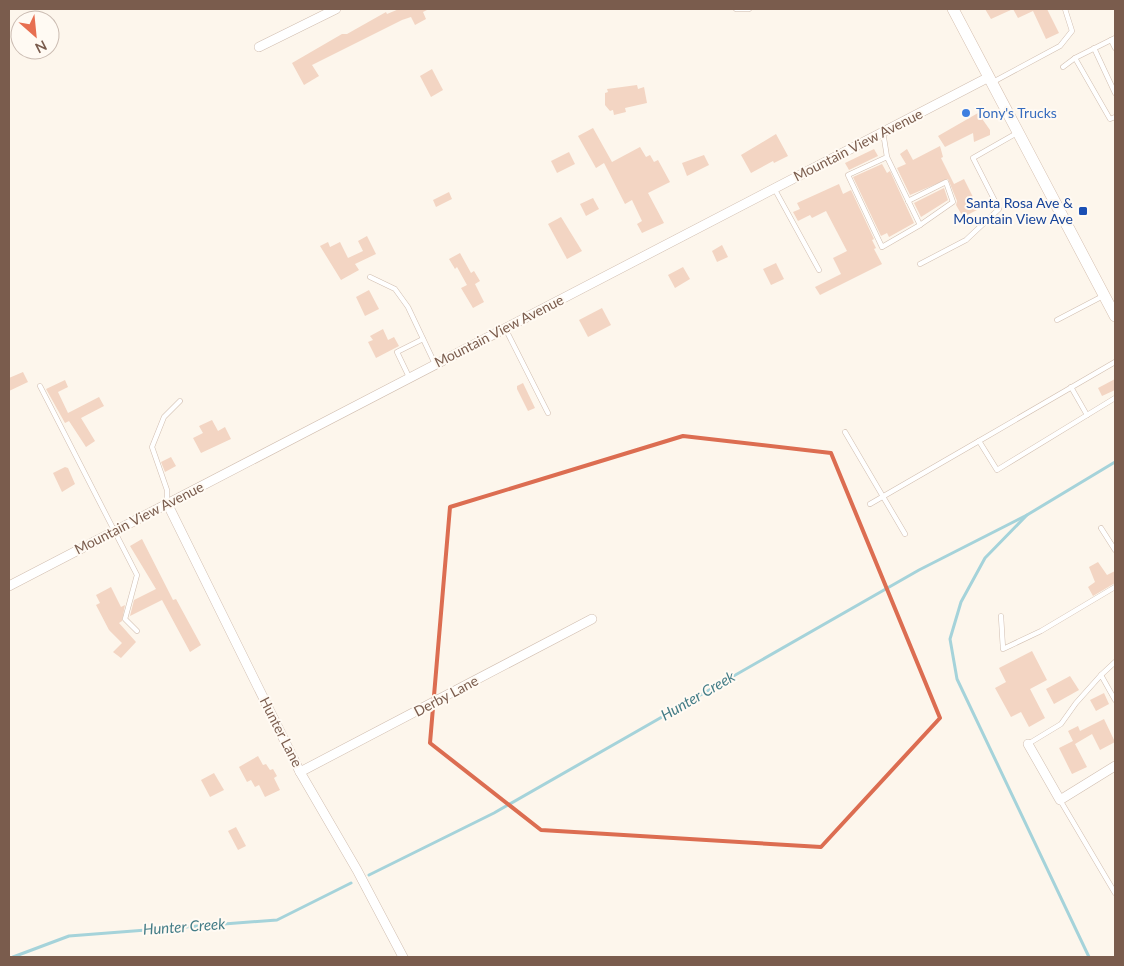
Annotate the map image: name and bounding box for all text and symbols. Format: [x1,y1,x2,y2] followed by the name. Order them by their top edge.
[10,10,60,60] north arrow
[32,37,50,57] text: N
[976,104,1057,121] place label: Tony's Trucks
[790,105,925,185] street label: Mountain View Avenue
[960,107,972,119] marker: Tony's Trucks
[953,194,1073,227] place label: Santa Rosa Ave & Mountain View Ave
[1077,205,1089,217] marker: Santa Rosa Ave & Mountain View Ave
[431,291,566,371] street label: Mountain View Avenue
[71,478,206,558] street label: Mountain View Avenue
[657,666,739,724] water label: Hunter Creek
[411,672,481,720] street label: Derby Lane
[257,694,306,770] street label: Hunter Lane
[142,914,227,938] water label: Hunter Creek

